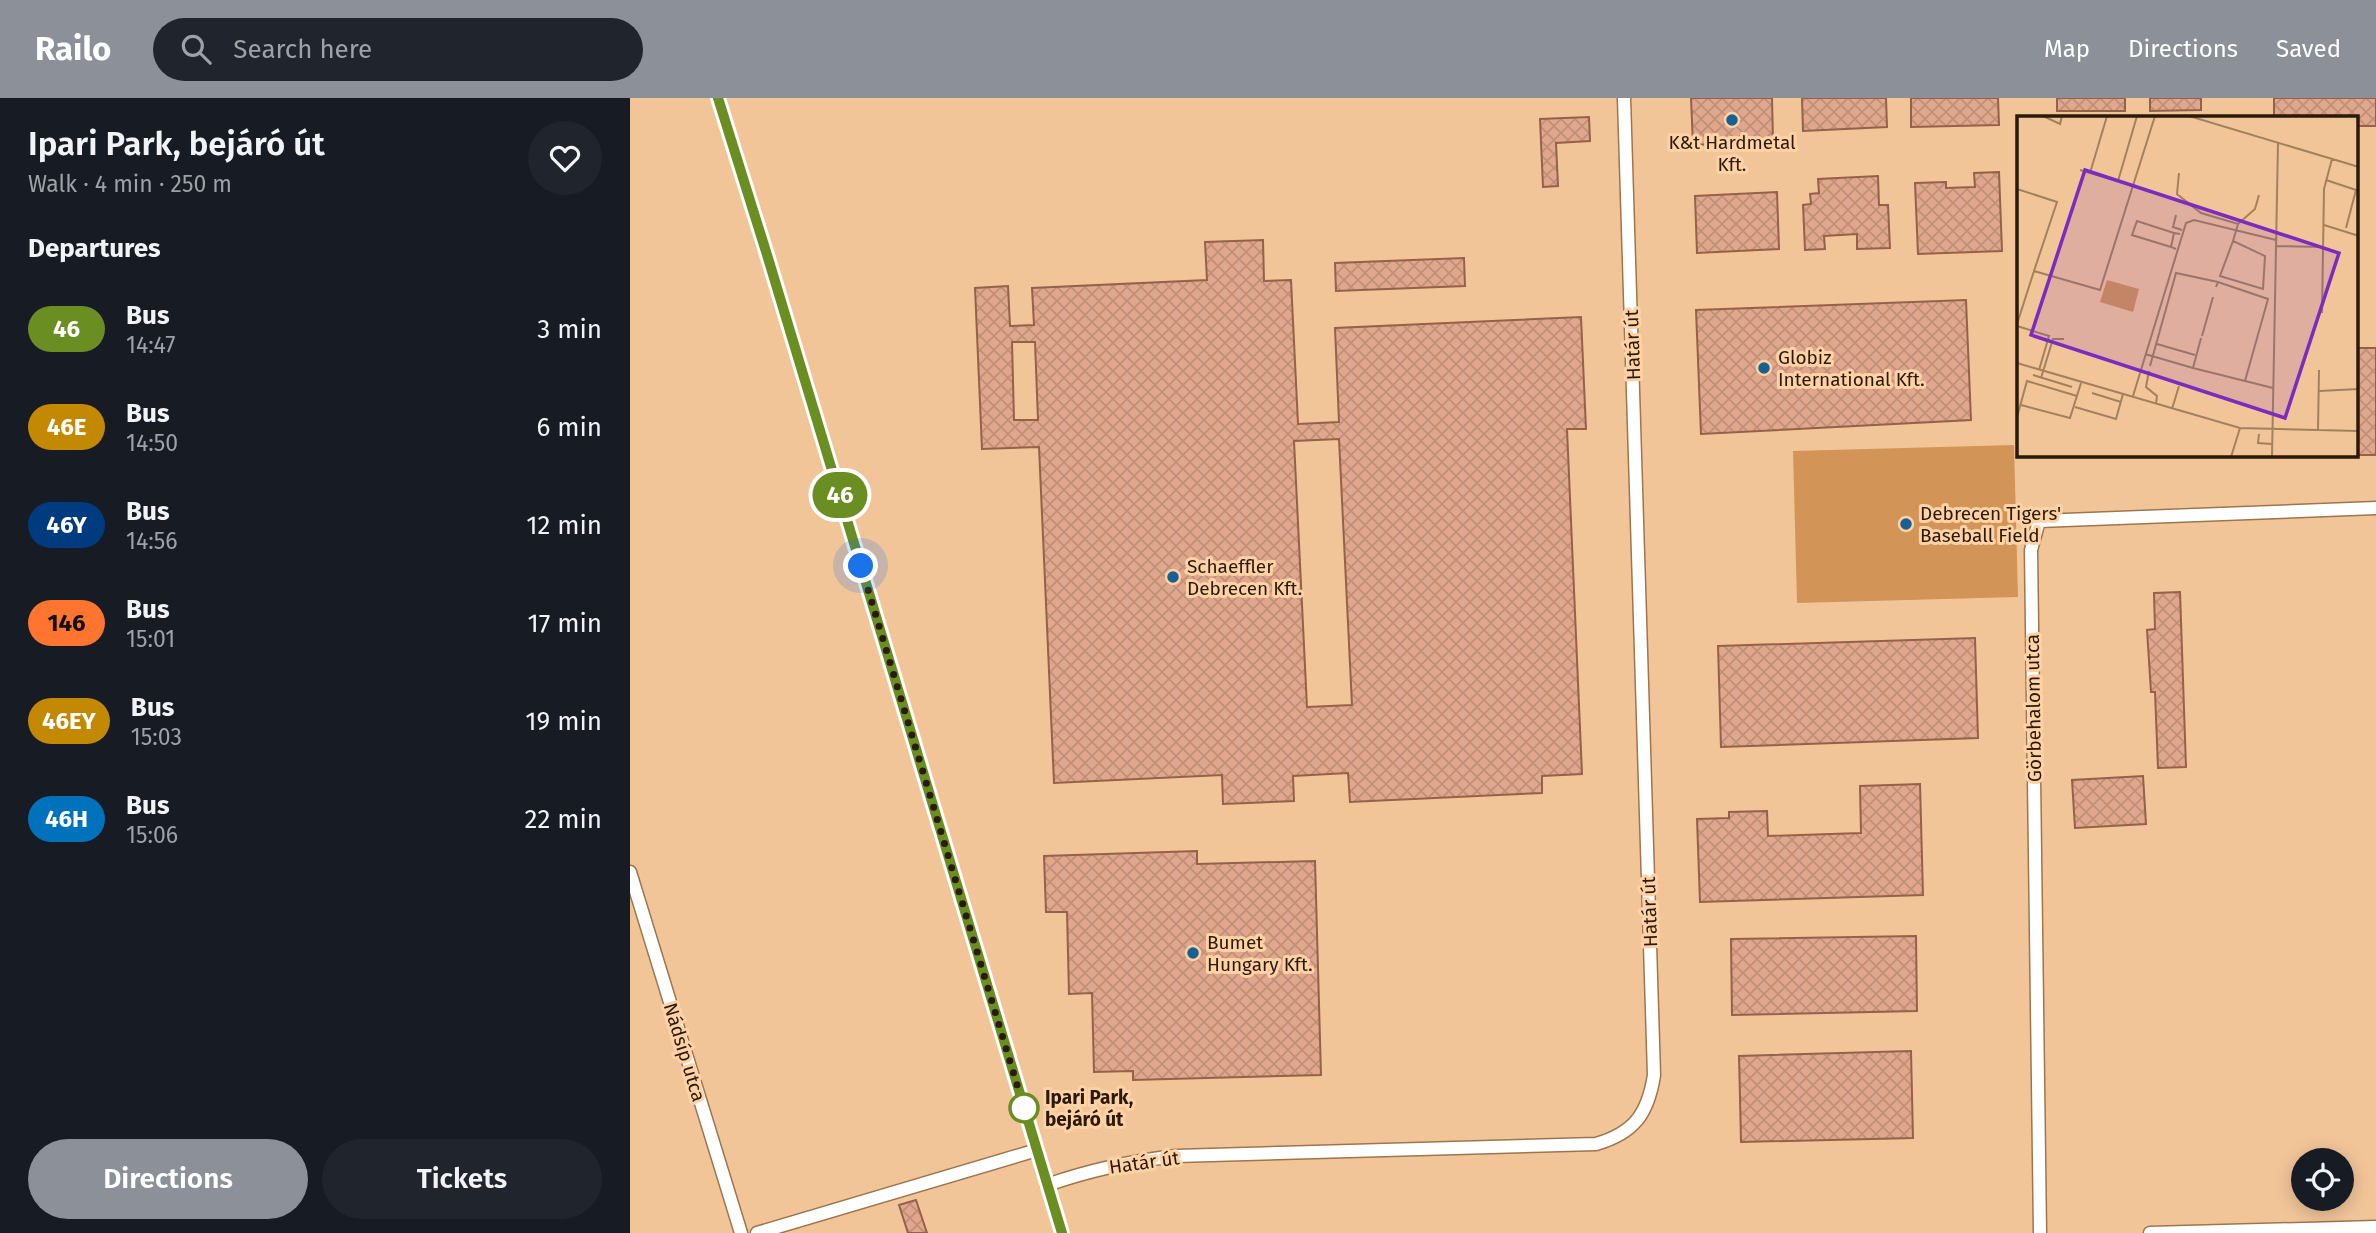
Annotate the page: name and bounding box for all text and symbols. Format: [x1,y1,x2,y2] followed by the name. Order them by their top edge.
[153,18,643,81] search box
[35,29,111,69] text: Railo
[177,30,215,68] icon: search
[233,34,372,65] text: Search here
[2044,35,2090,63] text: Map
[2128,35,2238,63] text: Directions
[2276,35,2341,63] text: Saved
[1724,112,1740,128] marker: K&t Hardmetal Kft.
[2017,116,2358,457] inset map
[528,121,602,195] button: heart
[28,124,325,164] text: Ipari Park, bejáró út
[1668,131,1796,176] place label: K&t Hardmetal Kft.
[28,170,232,198] text: Walk · 4 min · 250 m
[28,233,161,264] text: Departures
[126,300,169,331] text: Bus
[1620,309,1645,381] street label: Határ út
[537,314,602,345] text: 3 min
[53,315,80,343] text: 46
[126,331,176,359] text: 14:47
[1778,346,1924,391] place label: Globiz International Kft.
[1756,360,1772,376] marker: Globiz International Kft.
[126,398,169,429] text: Bus
[536,412,602,443] text: 6 min
[47,413,86,441] text: 46E
[126,429,178,457] text: 14:50
[808,472,872,518] line badge: 46
[826,481,854,509] text: 46
[126,496,169,527] text: Bus
[1920,502,2061,547] place label: Debrecen Tigers' Baseball Field
[526,510,602,541] text: 12 min
[46,511,87,539] text: 46Y
[1898,516,1914,532] marker: Debrecen Tigers' Baseball Field
[126,527,178,555] text: 14:56
[843,548,878,583] your location
[1187,555,1302,600] place label: Schaeffler Debrecen Kft.
[1165,569,1181,585] marker: Schaeffler Debrecen Kft.
[126,594,169,625] text: Bus
[527,608,602,639] text: 17 min
[47,609,86,637] text: 146
[126,625,175,653] text: 15:01
[2021,634,2046,782] street label: Görbehalom utca
[131,692,174,723] text: Bus
[525,706,602,737] text: 19 min
[42,707,96,735] text: 46EY
[131,723,182,751] text: 15:03
[126,790,169,821] text: Bus
[525,804,602,835] text: 22 min
[45,805,88,833] text: 46H
[126,821,178,849] text: 15:06
[1637,876,1662,948] street label: Határ út
[1207,931,1312,976] place label: Bumet Hungary Kft.
[1185,945,1201,961] marker: Bumet Hungary Kft.
[659,1000,710,1104] street label: Nádsíp utca
[1045,1086,1133,1131] place label: Ipari Park, bejáró út
[1009,1093,1039,1123] marker: Ipari Park, bejáró út
[28,1139,308,1219] button: Directions
[322,1139,602,1219] button: Tickets
[1108,1146,1181,1179] street label: Határ út
[2291,1148,2354,1211] map controls
[2291,1148,2354,1211] button: locate

